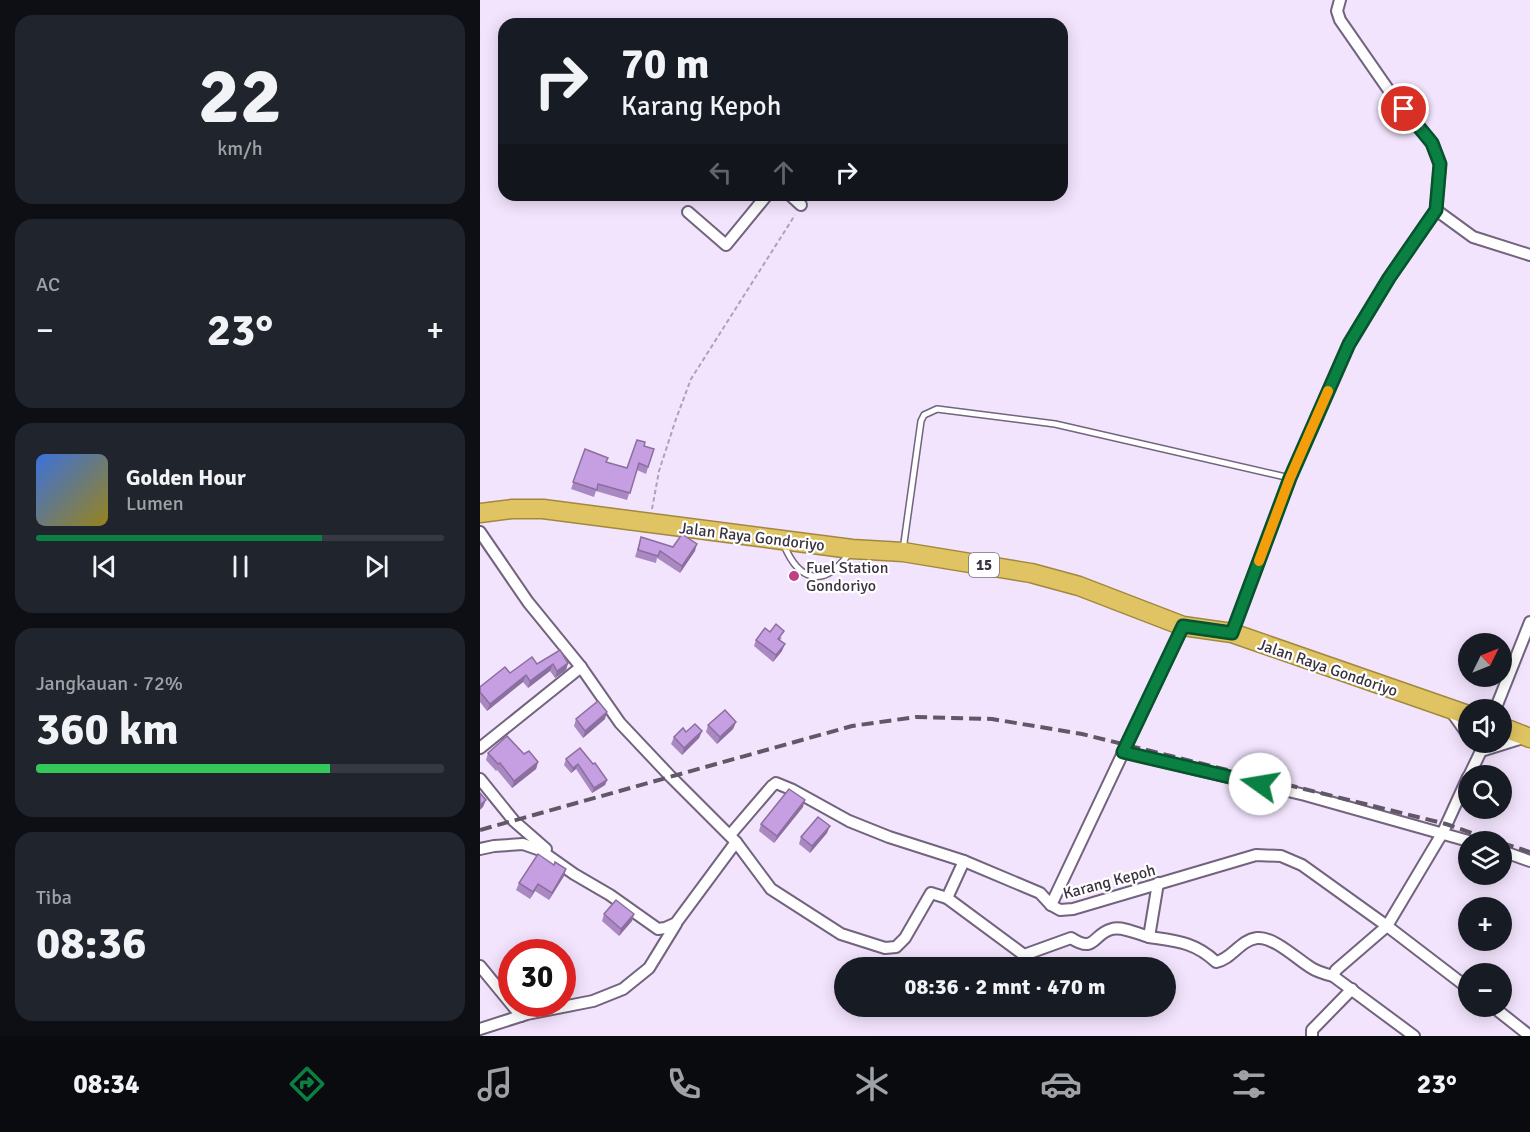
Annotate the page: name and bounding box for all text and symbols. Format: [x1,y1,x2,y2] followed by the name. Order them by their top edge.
[621,39,710,90] text: 70 m
[522,42,600,120] icon: right
[198,49,282,145] text: 22
[1378,83,1429,134] pin
[621,90,781,123] text: Karang Kepoh
[1387,92,1420,125] icon: arrive
[217,136,263,161] text: km/h
[704,156,737,189] icon: left
[767,156,800,189] icon: ahead
[830,156,863,189] icon: right
[36,272,60,297] text: AC
[207,303,273,358] text: 23°
[36,310,54,351] text: −
[426,310,444,351] text: +
[126,464,246,491] text: Golden Hour
[126,491,184,516] text: Lumen
[678,518,826,556] street label: Jalan Raya Gondoriyo
[88,550,121,583] icon: previous
[224,550,257,583] icon: pause
[360,550,393,583] icon: next
[969,553,999,577] road number: 15
[806,558,888,596] place label: Fuel Station Gondoriyo
[787,569,801,583] marker: Fuel Station Gondoriyo
[1458,633,1512,687] north arrow
[1458,633,1512,1017] map controls
[1255,635,1400,701] street label: Jalan Raya Gondoriyo
[36,671,183,696] text: Jangkauan · 72%
[1458,699,1512,753] button: sound
[36,702,179,757] text: 360 km
[1228,752,1292,816] position arrow
[1458,765,1512,819] button: search
[1458,831,1512,885] button: layers
[1061,860,1158,904] street label: Karang Kepoh
[36,885,72,910] text: Tiba
[1458,897,1512,951] button: +
[36,916,146,971] text: 08:36
[498,939,576,1017] speed limit sign: 30
[1458,963,1512,1017] button: −
[905,973,1105,1000] text: 08:36 · 2 mnt · 470 m
[286,1063,328,1105] icon: directions
[474,1063,516,1105] icon: music
[663,1063,705,1105] icon: phone
[851,1063,893,1105] icon: climate
[1040,1063,1082,1105] icon: car
[1228,1063,1270,1105] icon: filters
[73,1068,140,1101] text: 08:34
[1417,1068,1457,1101] text: 23°

